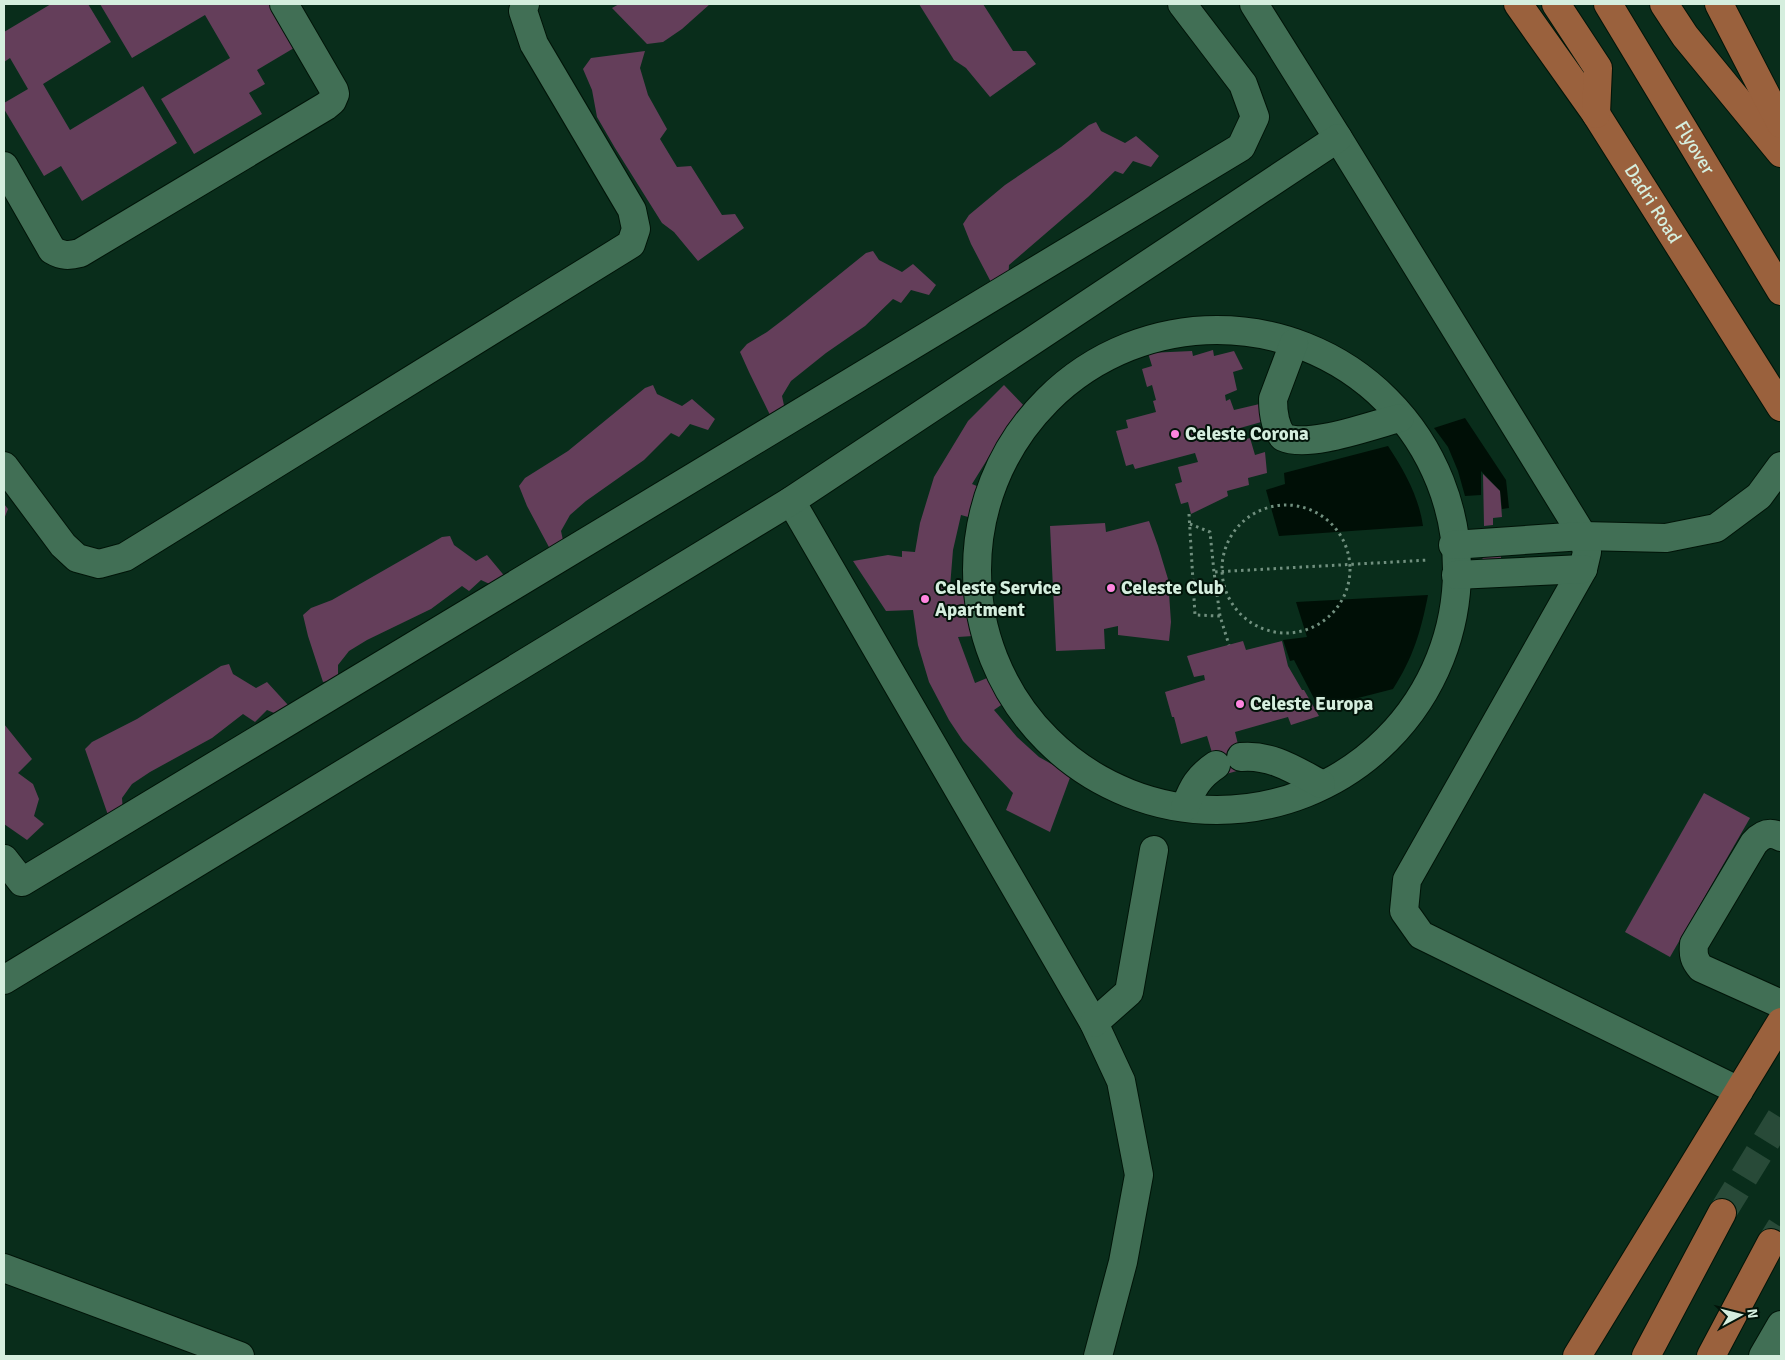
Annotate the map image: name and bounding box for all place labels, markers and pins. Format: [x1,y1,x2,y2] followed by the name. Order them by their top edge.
[1185,422,1309,446] place label: Celeste Corona
[1169,428,1181,440] marker: Celeste Corona
[935,576,1061,622] place label: Celeste Service Apartment
[1121,576,1224,600] place label: Celeste Club
[1105,582,1117,594] marker: Celeste Club
[919,593,931,605] marker: Celeste Service Apartment
[1250,692,1374,716] place label: Celeste Europa
[1234,698,1246,710] marker: Celeste Europa

